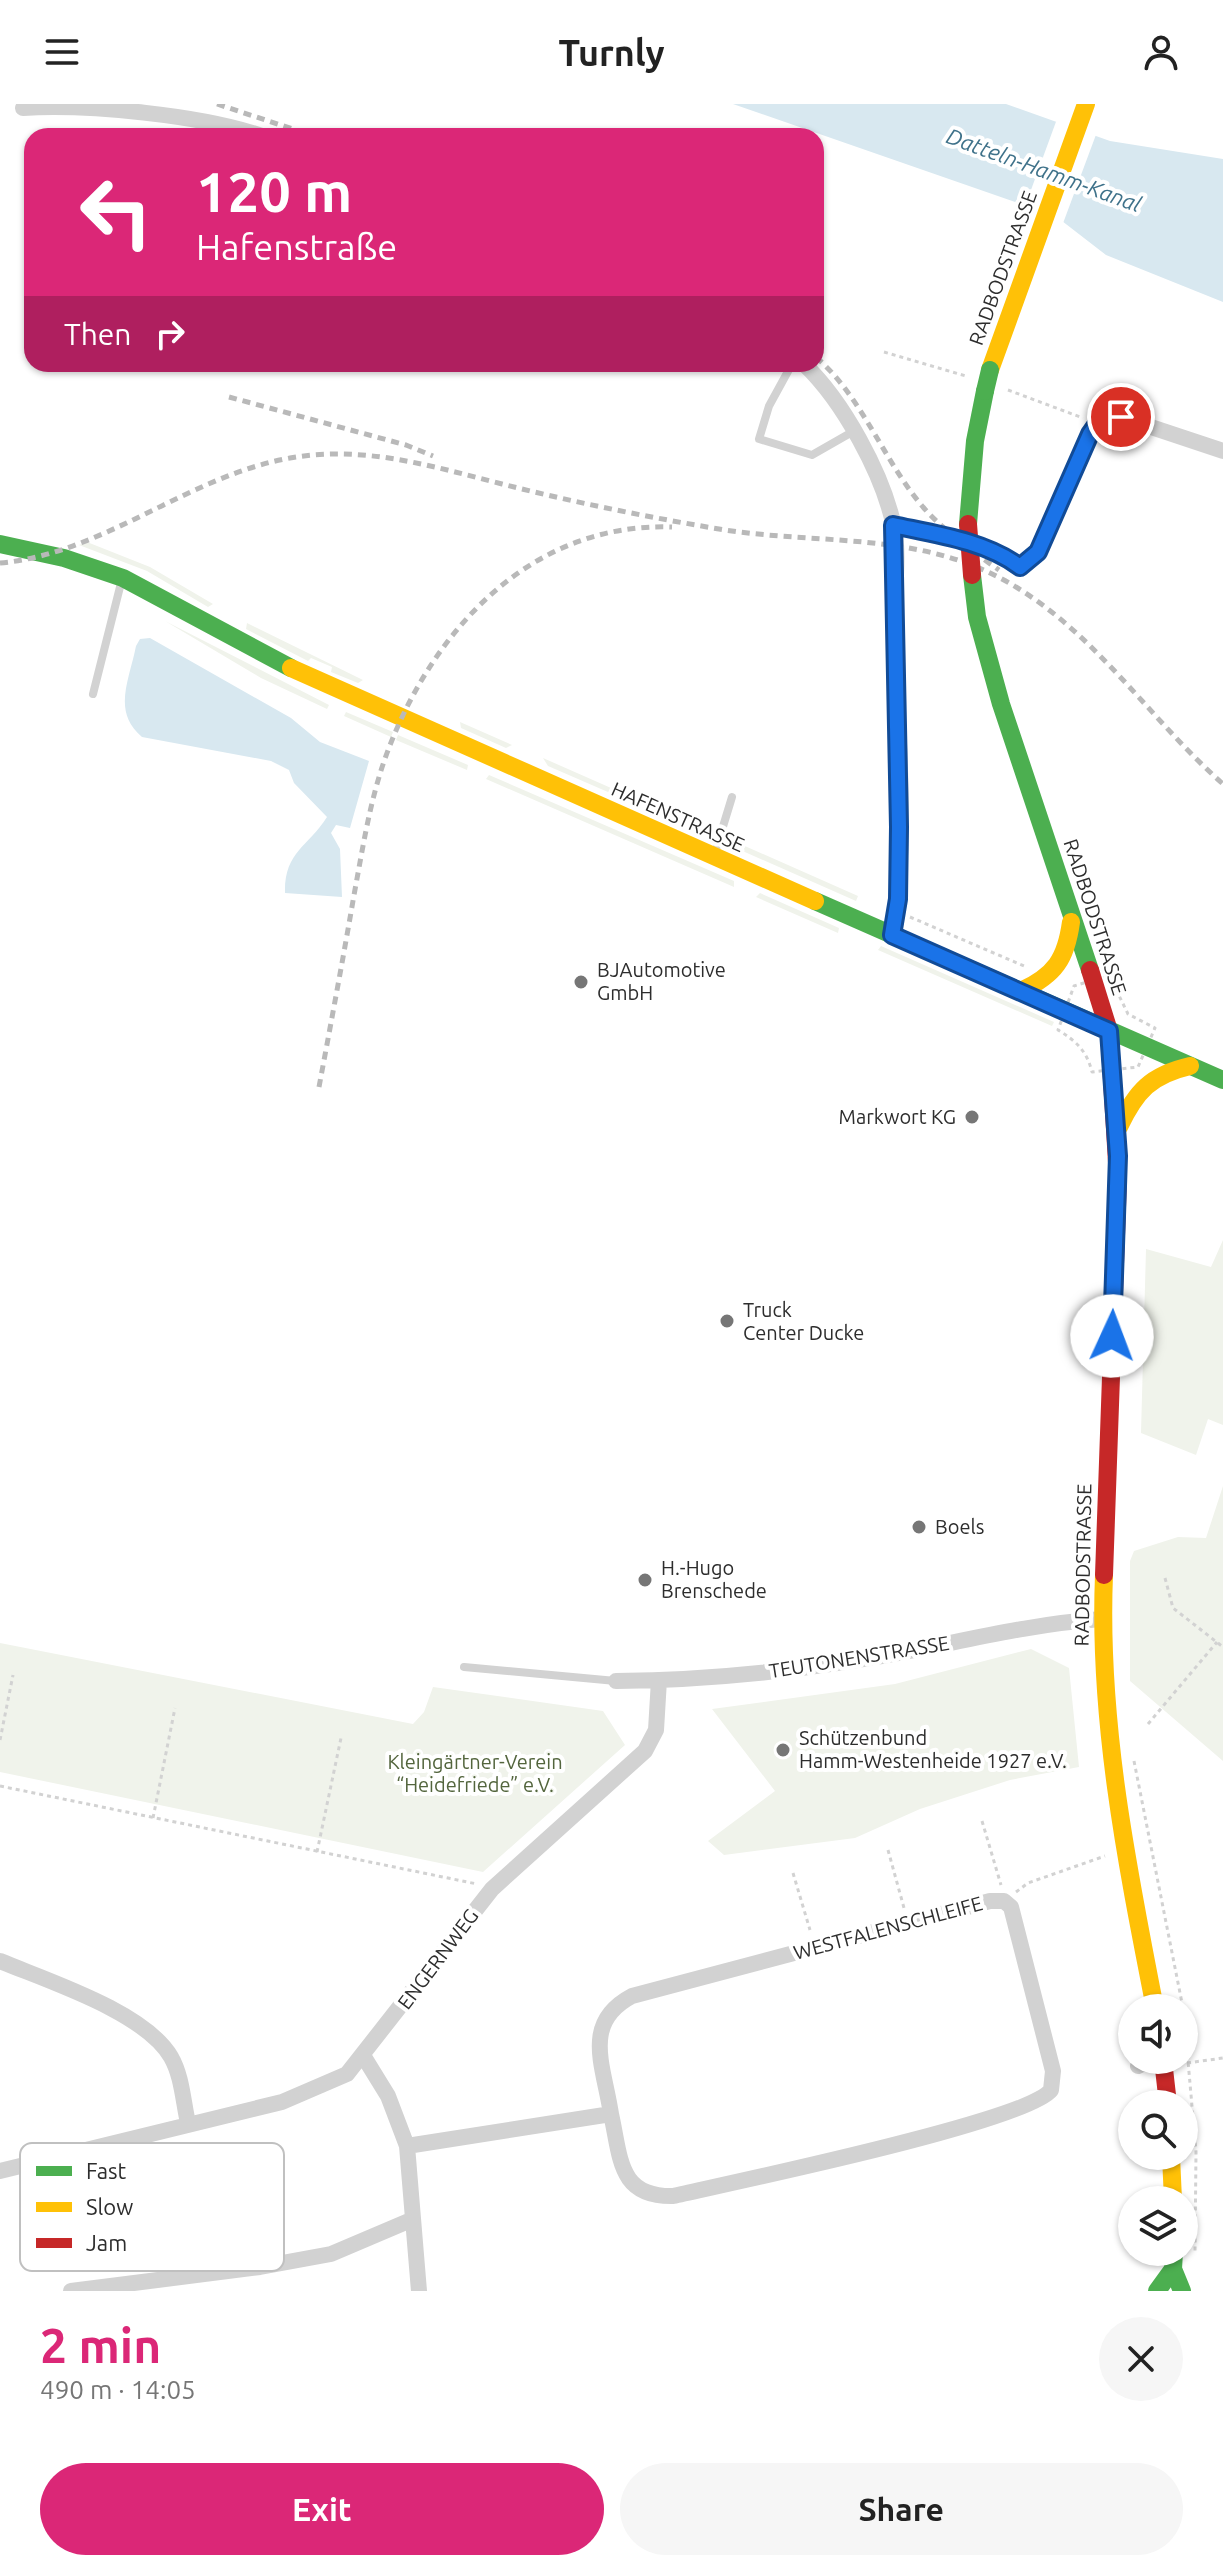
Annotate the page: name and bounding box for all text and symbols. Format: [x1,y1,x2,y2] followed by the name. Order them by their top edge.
[40,30,84,74] icon: menu
[1139,30,1183,74] icon: person
[558,32,665,73] text: Turnly
[943,123,1145,216] water label: Datteln-Hamm-Kanal
[64,160,168,264] icon: left
[196,160,352,223] text: 120 m
[964,187,1041,348] street label: RADBODSTRASSE
[196,226,397,267] text: Hafenstraße
[148,312,192,356] icon: right
[64,317,132,351] text: Then
[1087,383,1155,451] pin
[1099,395,1143,439] icon: arrive
[608,777,748,856] street label: HAFENSTRASSE
[1059,836,1132,998] street label: RADBODSTRASSE
[597,958,726,1004] place label: BJAutomotive GmbH
[572,973,590,991] marker: BJAutomotive GmbH
[839,1105,956,1128] place label: Markwort KG
[963,1108,981,1126] marker: Markwort KG
[1070,1294,1154,1378] position arrow
[743,1298,864,1344] place label: Truck Center Ducke
[718,1312,736,1330] marker: Truck Center Ducke
[1070,1483,1095,1646] street label: RADBODSTRASSE
[935,1515,984,1538] place label: Boels
[910,1518,928,1536] marker: Boels
[661,1556,767,1602] place label: H.-Hugo Brenschede
[636,1571,654,1589] marker: H.-Hugo Brenschede
[767,1631,951,1682] street label: TEUTONENSTRASSE
[799,1726,1067,1772] place label: Schützenbund Hamm-Westenheide 1927 e.V.
[774,1741,792,1759] marker: Schützenbund Hamm-Westenheide 1927 e.V.
[387,1750,563,1796] park label: Kleingärtner-Verein “Heidefriede” e.V.
[791,1891,985,1964] street label: WESTFALENSCHLEIFE
[392,1904,483,2013] street label: ENGERNWEG
[1118,1994,1198,2266] map controls
[1118,1994,1198,2074] button: sound
[1118,2090,1198,2170] button: search
[20,2143,284,2271] legend
[86,2158,127,2183] text: Fast
[1118,2186,1198,2266] button: layers
[86,2194,133,2219] text: Slow
[86,2230,127,2255] text: Jam
[1099,2317,1183,2401] button: close
[40,2318,161,2372] text: 2 min
[40,2375,196,2404] text: 490 m · 14:05
[40,2463,604,2555] button: Exit
[620,2463,1183,2555] button: Share

